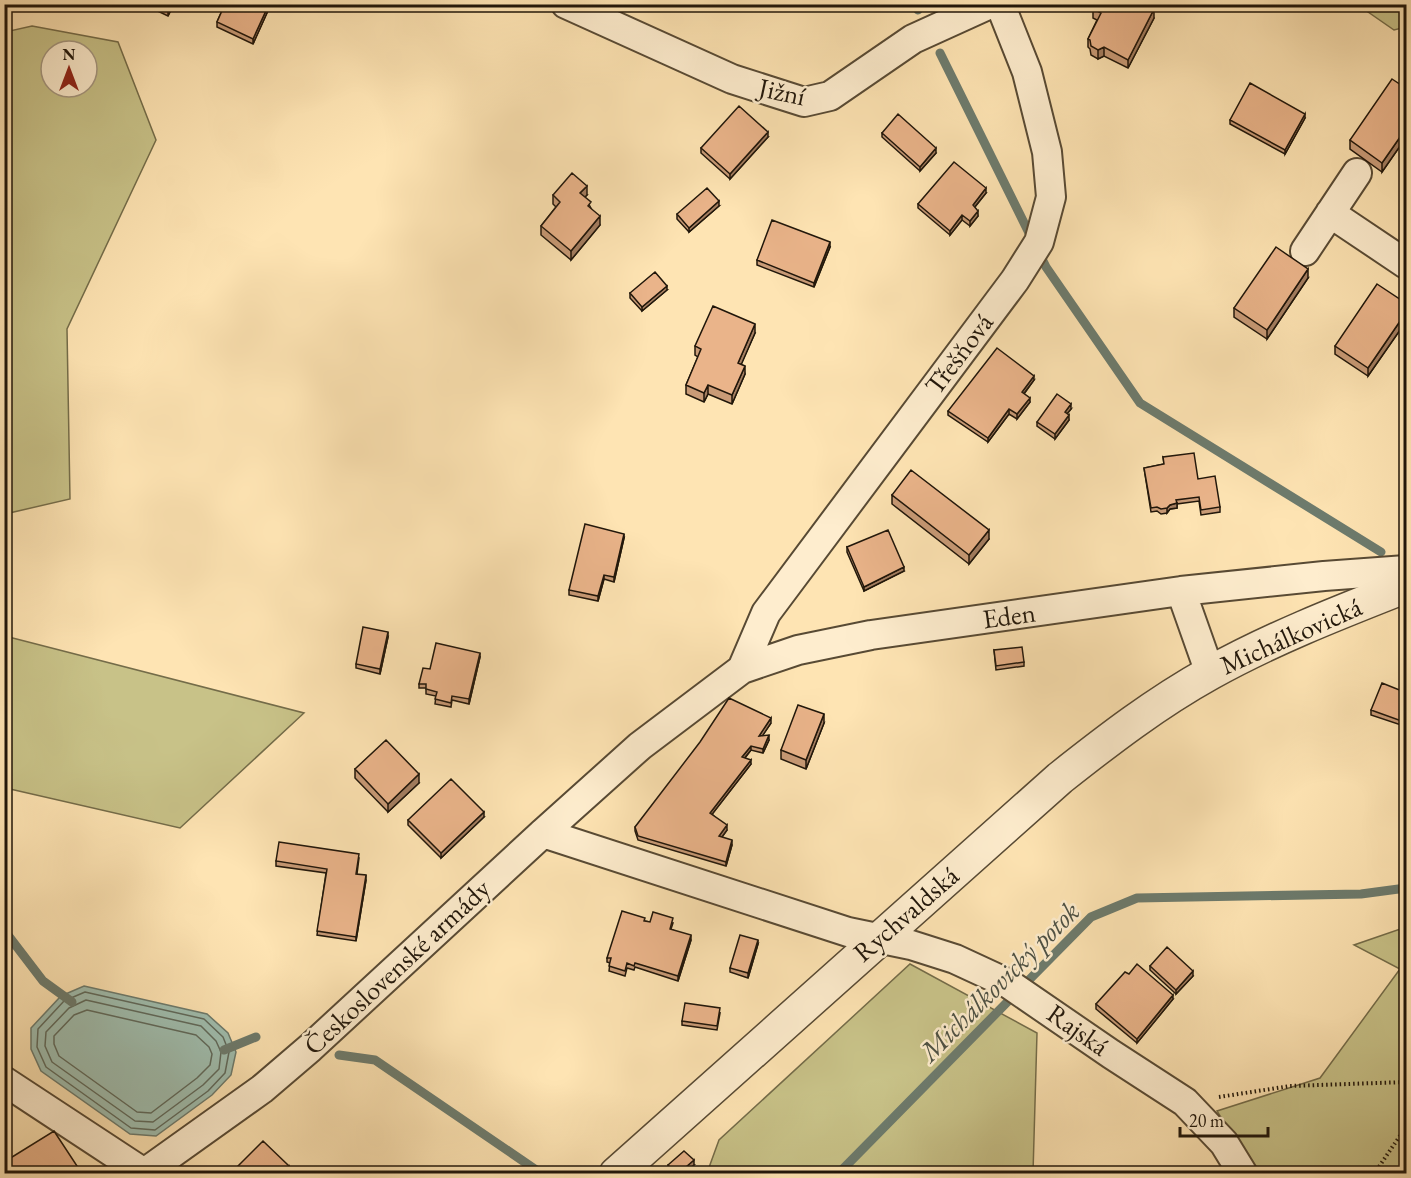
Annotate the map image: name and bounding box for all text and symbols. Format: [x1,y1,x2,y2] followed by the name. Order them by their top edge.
[39,39,99,99] north arrow
[63,44,76,65] text: N
[754,69,809,114] street label: Jižní
[917,306,1001,401] street label: Třešňová
[1214,589,1367,682] street label: Michálkovická
[980,594,1038,637] street label: Eden
[845,858,966,969] street label: Rychvaldská
[296,871,498,1062] street label: Československé armády
[910,893,1087,1070] water label: Michálkovický potok
[1040,996,1116,1064] street label: Rajská
[1180,1100,1268,1138] scale bar
[1189,1109,1224,1132] text: 20 m

